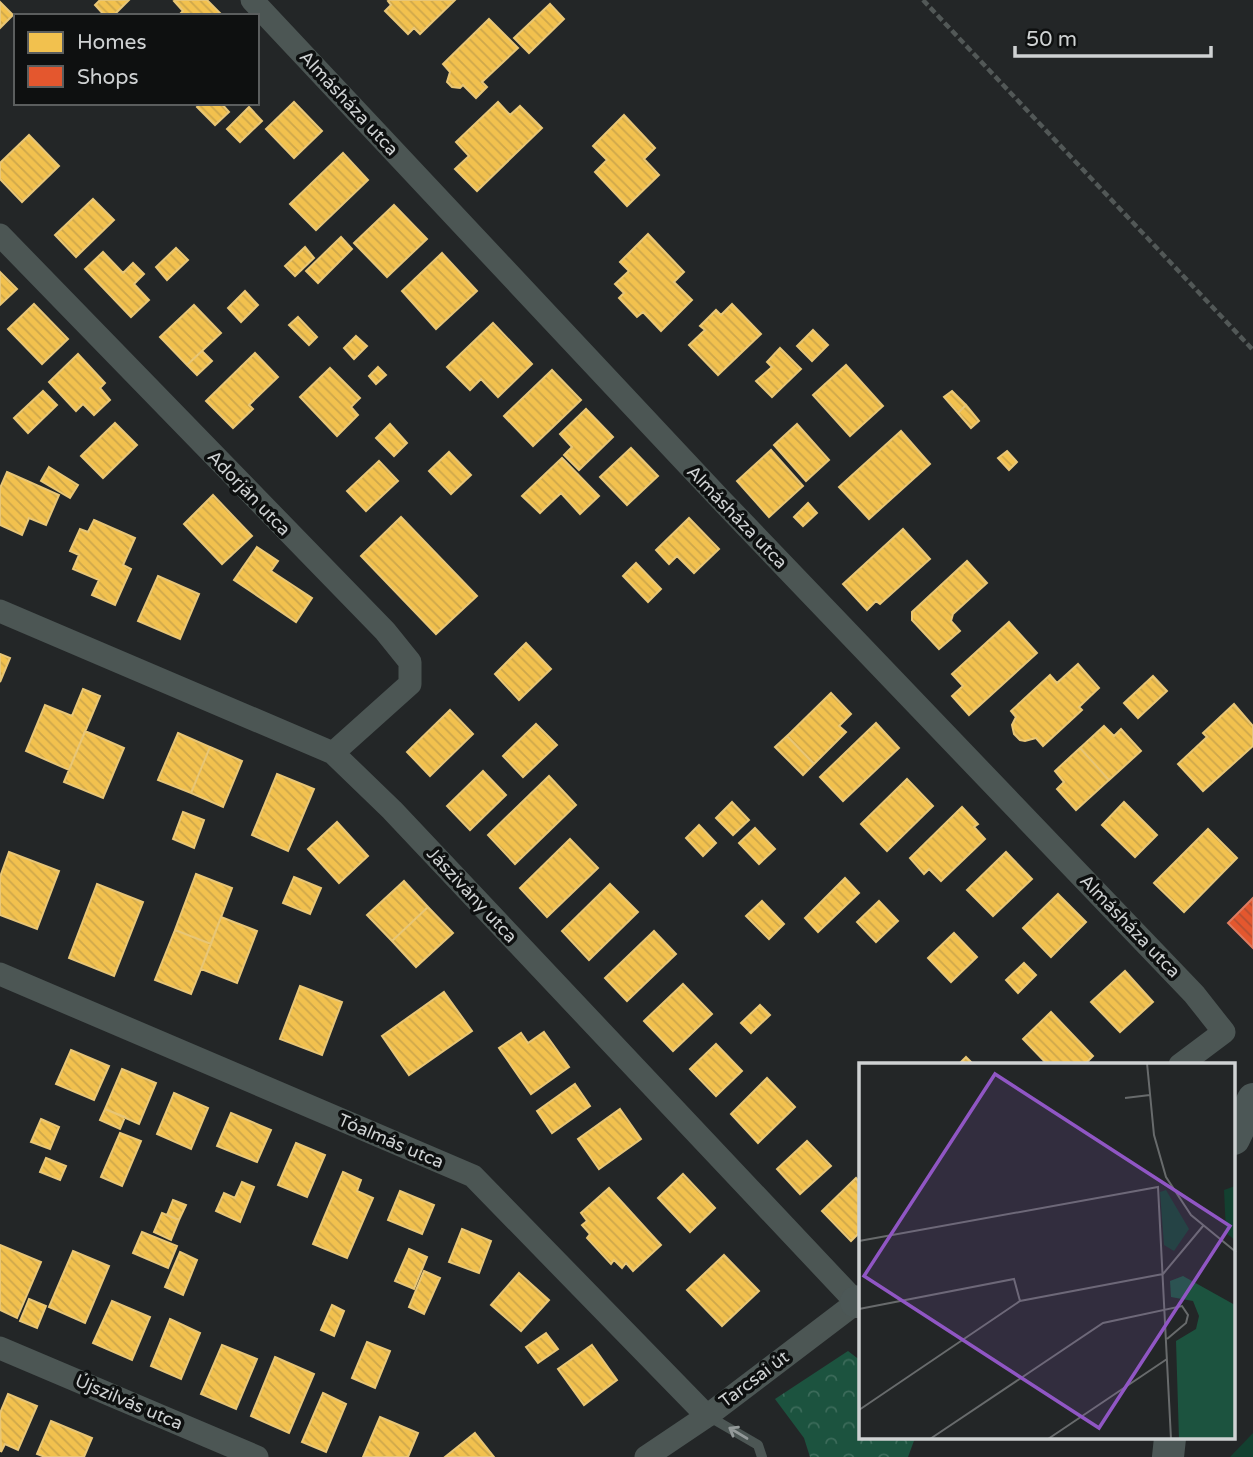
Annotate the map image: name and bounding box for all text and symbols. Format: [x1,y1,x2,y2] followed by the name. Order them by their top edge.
[14,14,259,105] legend
[1015,14,1211,58] scale bar
[1026,27,1077,52] text: 50 m
[77,30,147,55] text: Homes
[295,46,403,160] street label: Almásháza utca
[77,65,139,90] text: Shops
[203,446,295,540] street label: Adorján utca
[682,461,792,573] street label: Almásháza utca
[422,843,522,947] street label: Jászivány utca
[1075,870,1185,982] street label: Almásháza utca
[859,1063,1236,1440] inset map
[335,1109,447,1173] street label: Tóalmás utca
[715,1346,793,1412] street label: Tarcsai út
[72,1369,186,1435] street label: Újszilvás utca
[729,1426,749,1440] one-way arrow

